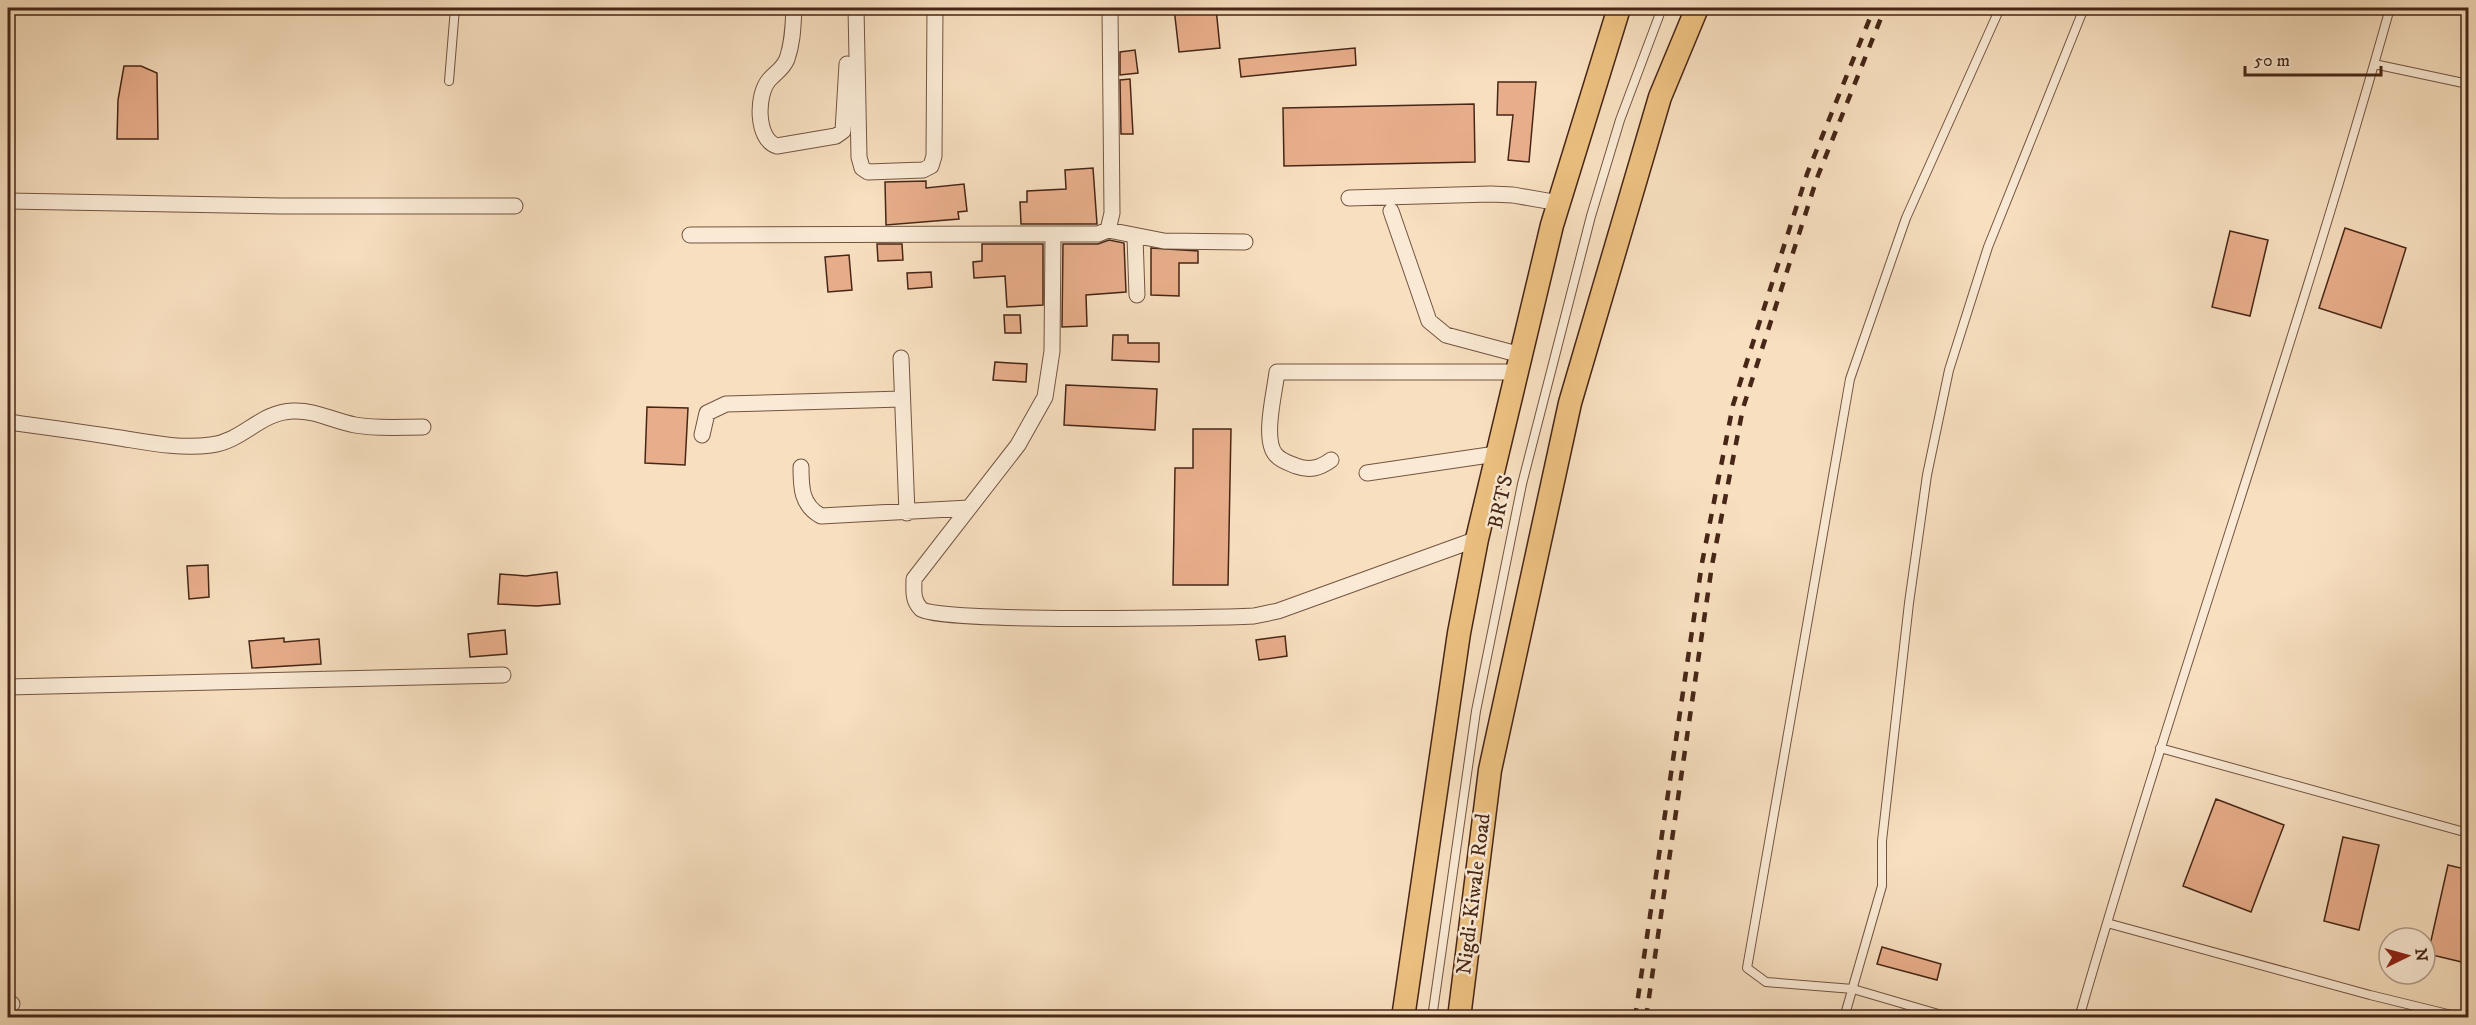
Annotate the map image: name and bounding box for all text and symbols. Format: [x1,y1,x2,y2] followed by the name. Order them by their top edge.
[2245,39,2382,77] scale bar
[2254,50,2290,72] text: 50 m
[1483,473,1519,531] street label: BRTS
[1451,811,1497,976] street label: Nigdi-Kiwale Road
[2377,926,2437,986] north arrow
[2410,947,2431,962] text: N

